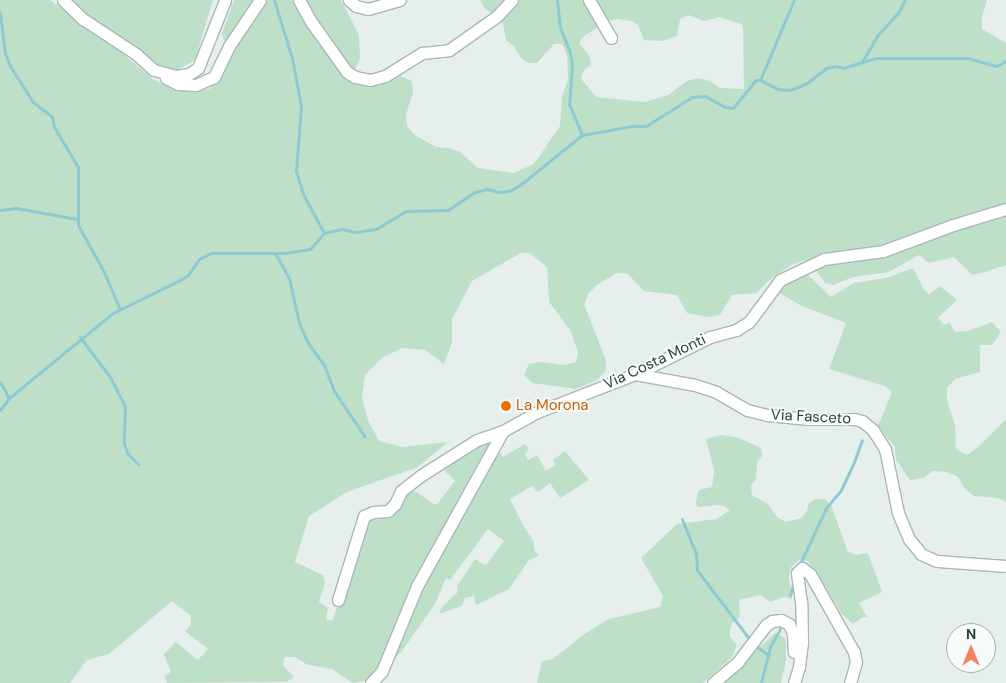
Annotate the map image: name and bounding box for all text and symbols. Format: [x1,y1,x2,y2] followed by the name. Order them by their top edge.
[601,331,709,393] street label: Via Costa Monti
[516,397,588,415] place label: La Morona
[500,400,512,412] marker: La Morona
[770,406,852,428] street label: Via Fasceto
[946,623,996,673] north arrow
[966,625,976,643] text: N

